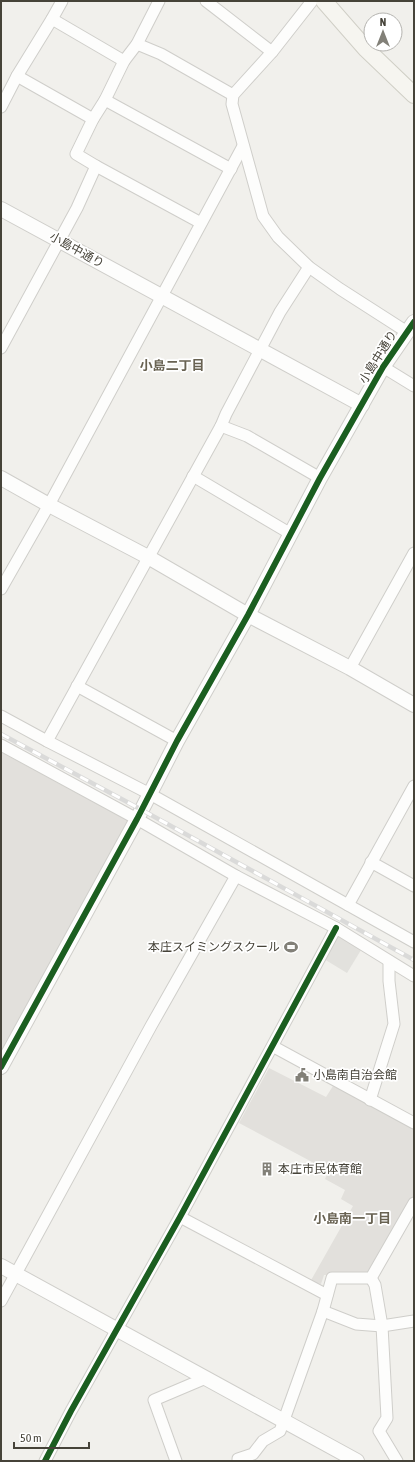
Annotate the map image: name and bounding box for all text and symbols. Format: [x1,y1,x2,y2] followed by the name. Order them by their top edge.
[363,12,403,52] north arrow
[380,16,386,28] text: N
[47,229,107,271] street label: 小島中通り
[356,328,400,386] street label: 小島中通り
[139,358,205,373] district label: 小島二丁目
[283,939,299,955] sports icon: 本庄スイミングスクール
[148,940,280,954] place label: 本庄スイミングスクール
[294,1067,310,1083] public building icon: 小島南自治会館
[313,1068,397,1082] place label: 小島南自治会館
[259,1161,275,1177] building icon: 本庄市民体育館
[278,1162,362,1176] place label: 本庄市民体育館
[313,1211,391,1226] district label: 小島南一丁目
[14,1424,89,1450] scale bar
[20,1431,42,1445] text: 50 m

